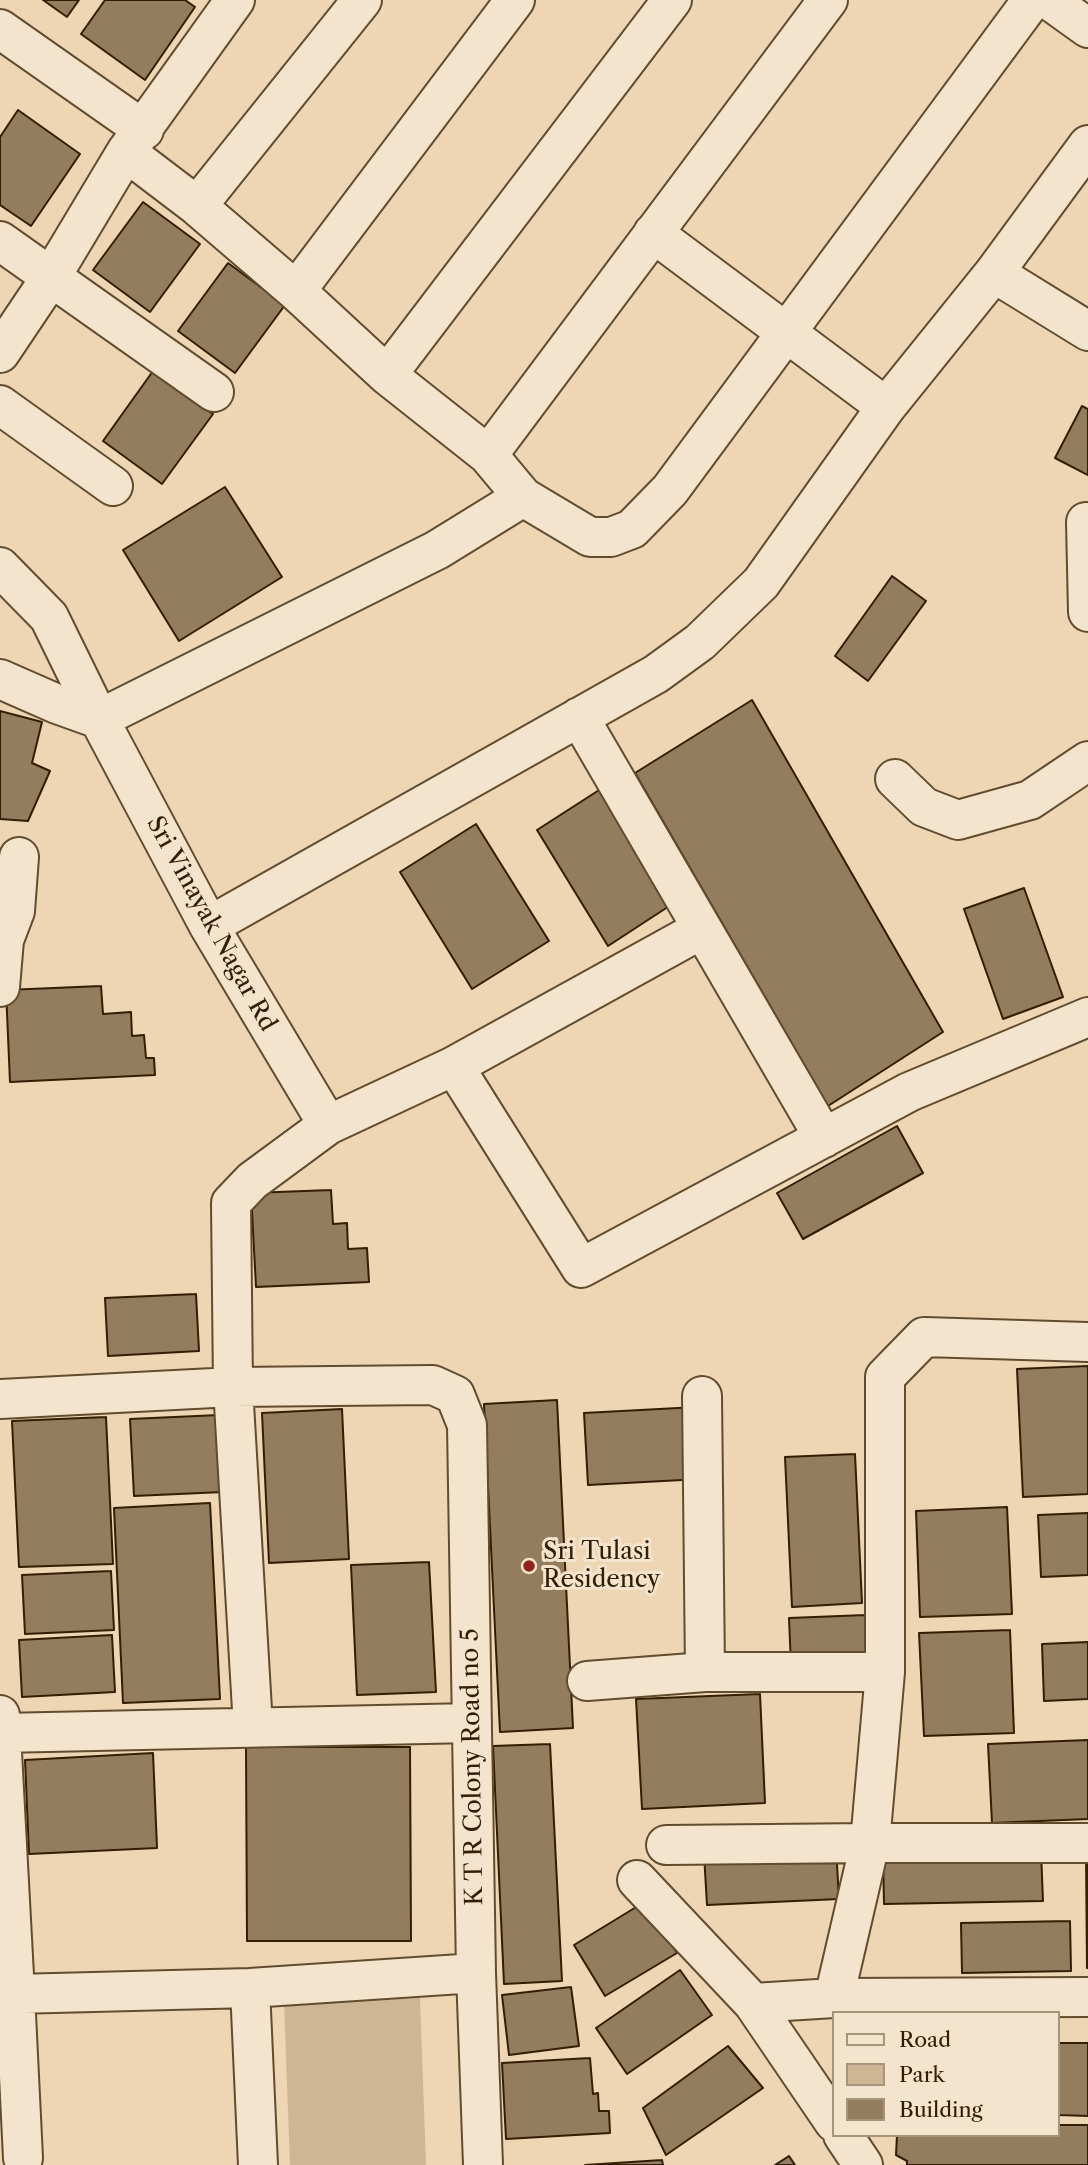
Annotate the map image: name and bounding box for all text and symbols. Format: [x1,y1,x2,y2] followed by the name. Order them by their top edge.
[140,812,282,1036] street label: Sri Vinayak Nagar Rd
[543,1538,660,1594] place label: Sri Tulasi Residency
[521,1558,537,1574] marker: Sri Tulasi Residency
[456,1628,490,1906] street label: K T R Colony Road no 5
[832,2011,1060,2137] legend
[899,2027,951,2052] text: Road
[899,2062,945,2087] text: Park
[899,2097,983,2122] text: Building

